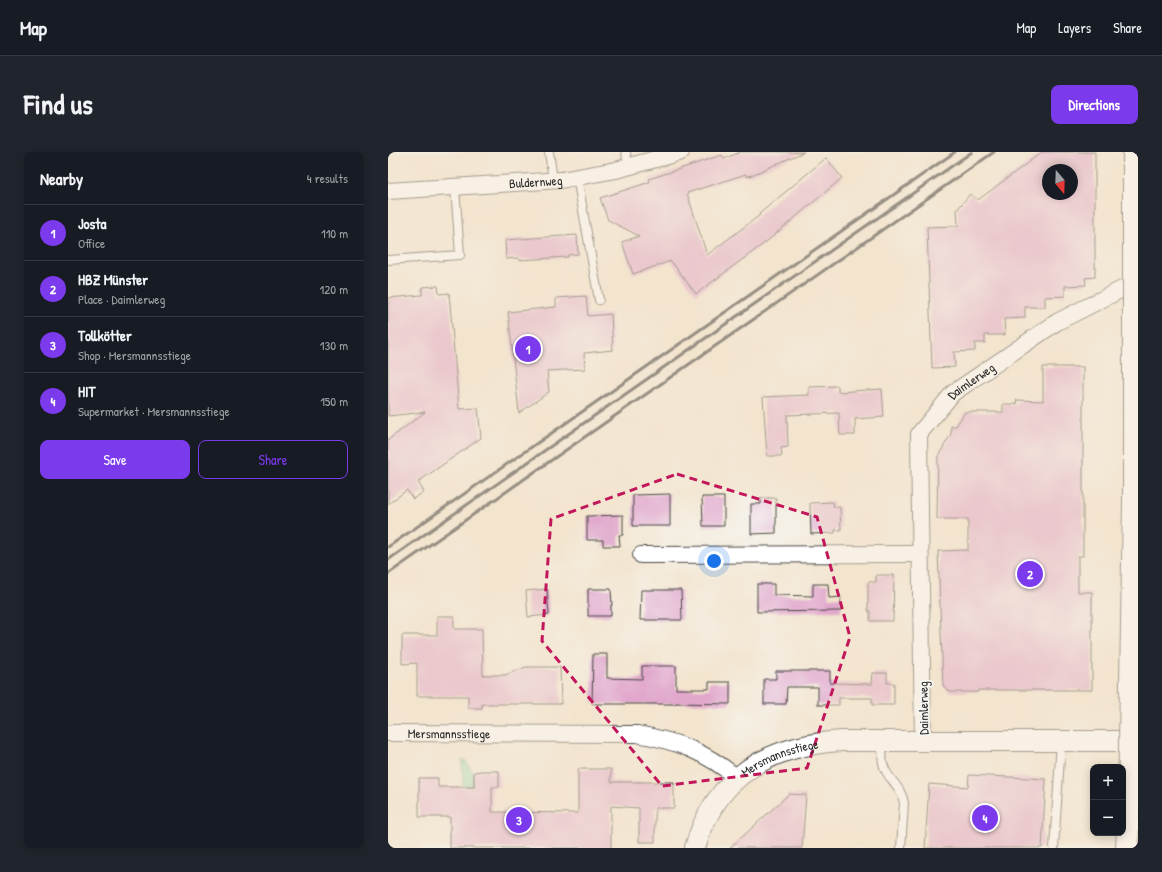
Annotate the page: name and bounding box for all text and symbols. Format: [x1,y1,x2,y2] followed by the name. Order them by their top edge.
[20,15,47,41] text: Map
[1016,18,1036,37] text: Map
[1058,18,1091,37] text: Layers
[1113,18,1142,37] text: Share
[24,85,93,123] text: Find us
[1051,85,1138,124] button: Directions
[1042,164,1078,200] north arrow
[40,167,83,190] text: Nearby
[307,169,348,187] text: 4 results
[508,171,563,192] street label: Buldernweg
[78,213,106,234] text: Josta
[51,224,55,242] text: 1
[321,224,348,242] text: 110 m
[78,234,105,252] text: Office
[78,269,148,290] text: HBZ Münster
[50,280,56,298] text: 2
[320,280,348,298] text: 120 m
[78,290,165,308] text: Place · Daimlerweg
[78,325,132,346] text: Tollkötter
[515,334,541,364] pin: 1
[50,336,56,354] text: 3
[320,336,348,354] text: 130 m
[78,346,191,364] text: Shop · Mersmannsstiege
[943,358,998,403] street label: Daimlerweg
[78,381,96,402] text: HIT
[51,392,55,410] text: 4
[320,392,348,410] text: 150 m
[78,402,230,420] text: Supermarket · Mersmannsstiege
[40,440,190,479] button: Save
[198,440,348,479] button: Share
[704,551,724,571] your location
[1017,559,1043,589] pin: 2
[914,681,932,735] street label: Daimlerweg
[408,724,490,742] street label: Mersmannsstiege
[737,735,820,781] street label: Mersmannsstiege
[1090,764,1126,836] map controls
[1090,764,1126,800] button: +
[1090,800,1126,836] button: −
[972,803,998,833] pin: 4
[506,805,532,835] pin: 3

